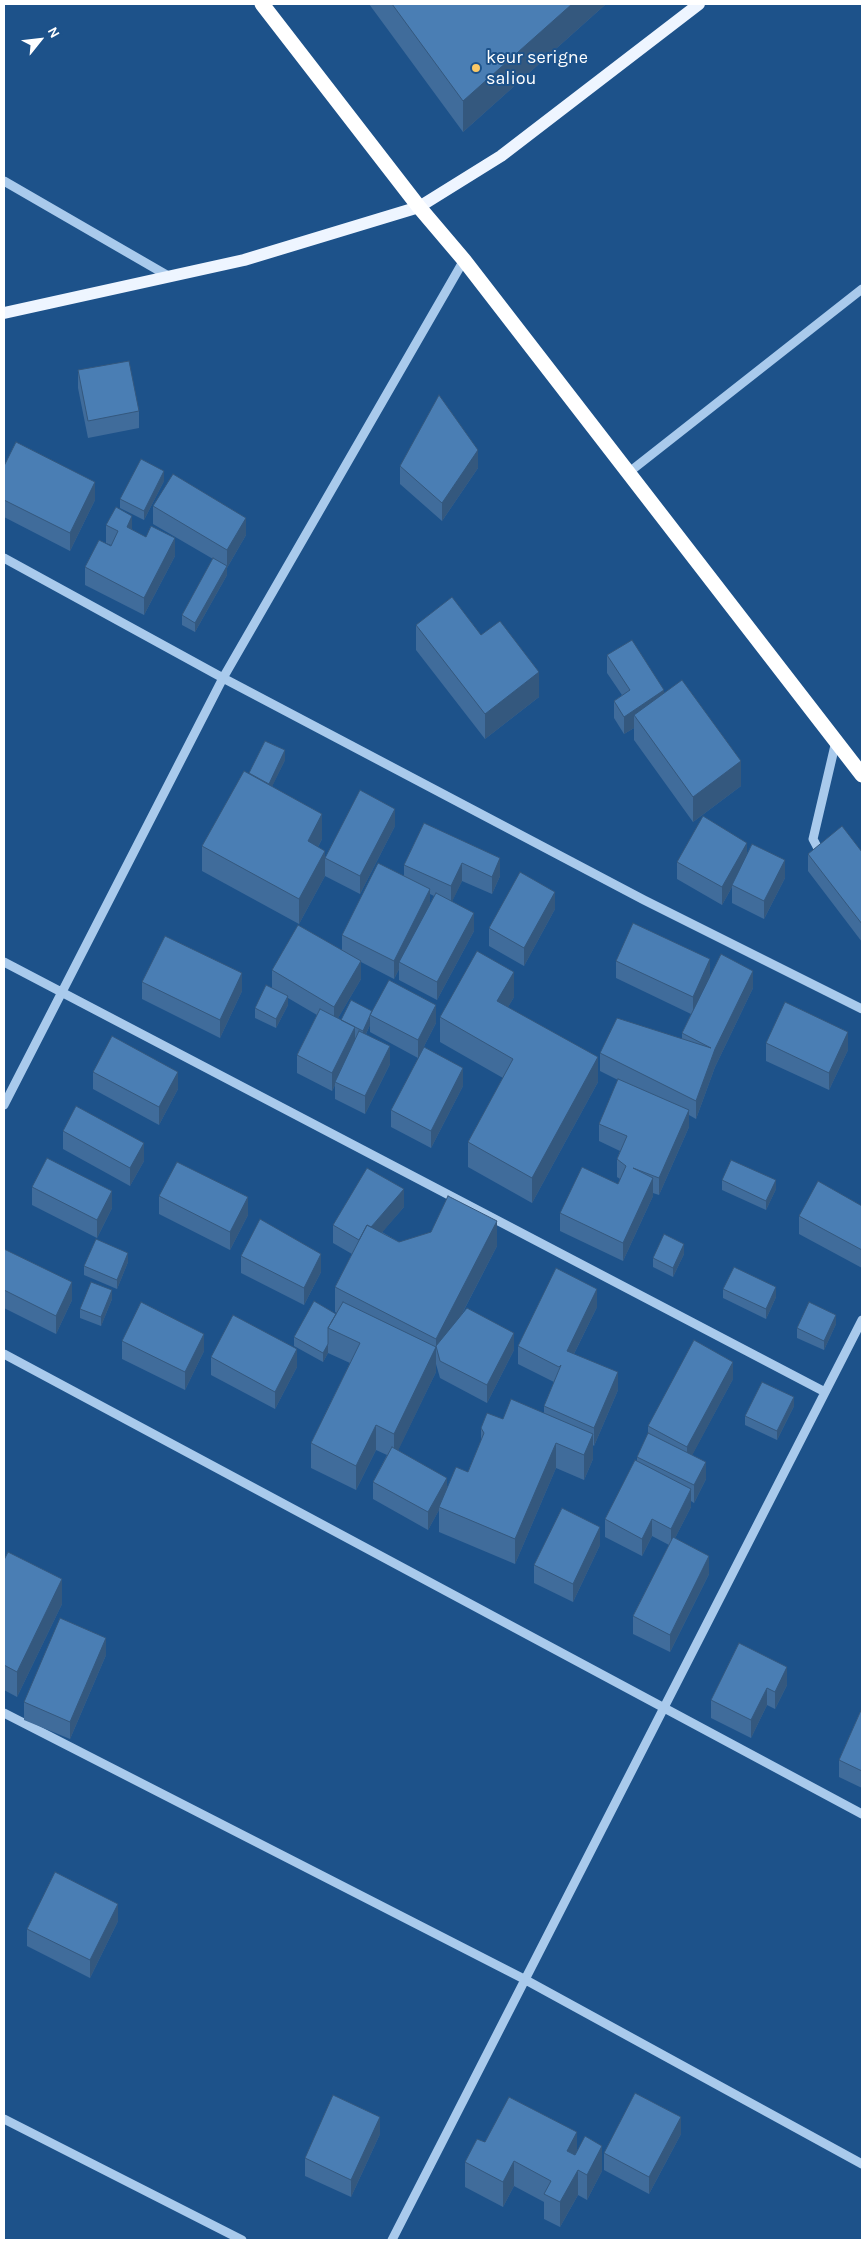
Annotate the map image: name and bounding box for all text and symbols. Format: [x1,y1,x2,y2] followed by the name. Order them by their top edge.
[15,15,65,65] north arrow
[44,24,63,41] text: N
[486,47,588,90] place label: keur serigne saliou
[470,62,482,74] marker: keur serigne saliou

